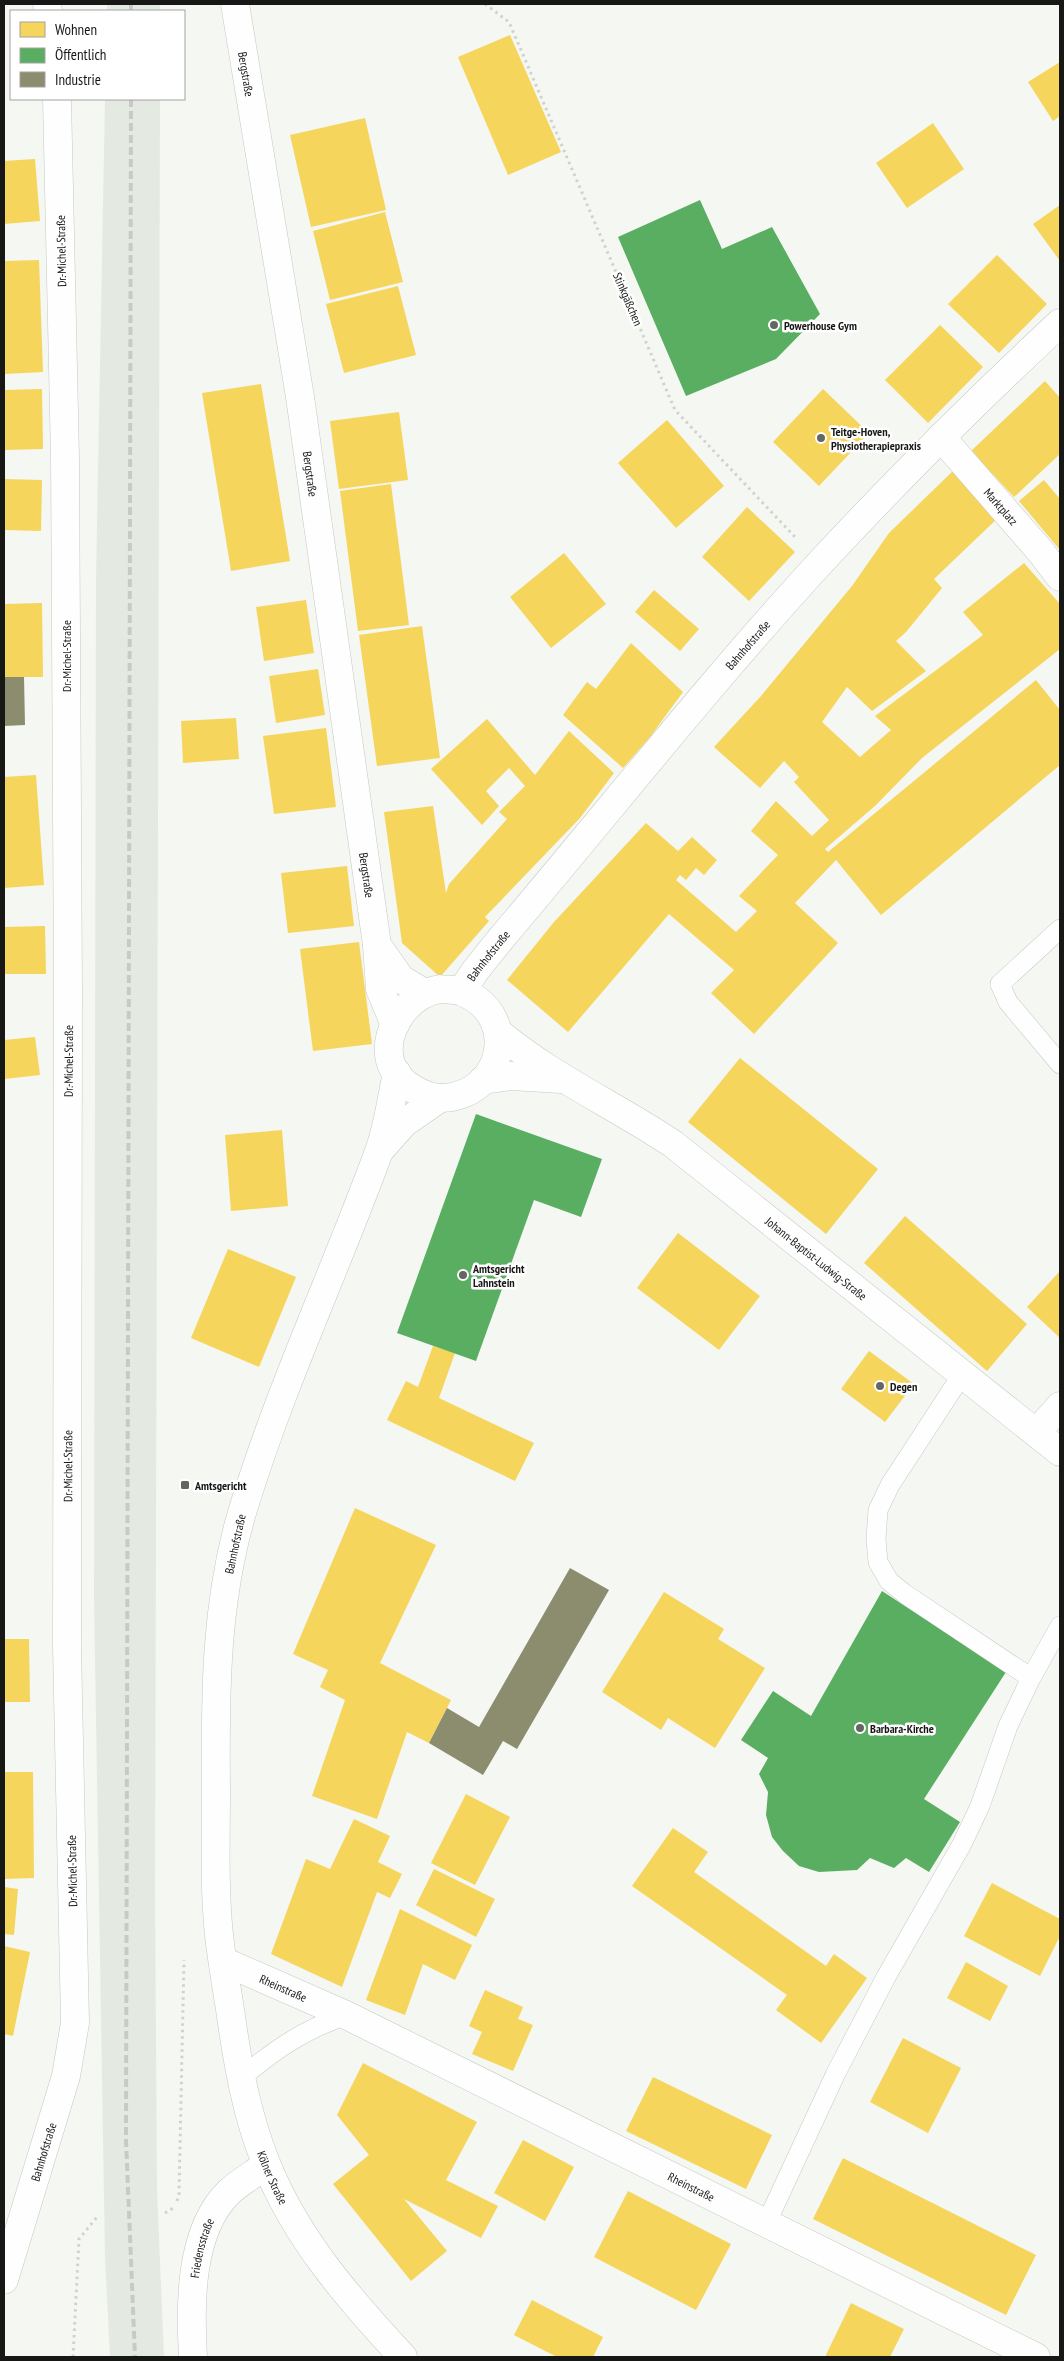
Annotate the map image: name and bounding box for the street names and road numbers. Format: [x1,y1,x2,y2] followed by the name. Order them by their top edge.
[235,50,258,98] street label: Bergstraße
[53,215,69,287] street label: Dr.-Michel-Straße
[610,270,646,328] street label: Stinkgäßchen
[300,450,321,497] street label: Bergstraße
[981,485,1022,528] street label: Marktplatz
[722,617,773,672] street label: Bahnhofstraße
[59,620,74,692] street label: Dr.-Michel-Straße
[357,851,378,899] street label: Bergstraße
[463,927,513,984] street label: Bahnhofstraße
[60,1025,75,1097] street label: Dr.-Michel-Straße
[762,1213,870,1303] street label: Johann-Baptist-Ludwig-Straße
[60,1430,75,1502] street label: Dr.-Michel-Straße
[221,1513,249,1575] street label: Bahnhofstraße
[64,1835,80,1907] street label: Dr.-Michel-Straße
[257,1971,309,2005] street label: Rheinstraße
[27,2120,59,2183] street label: Bahnhofstraße
[254,2149,291,2207] street label: Kölner Straße
[666,2168,717,2204] street label: Rheinstraße
[186,2215,217,2279] street label: Friedensstraße

